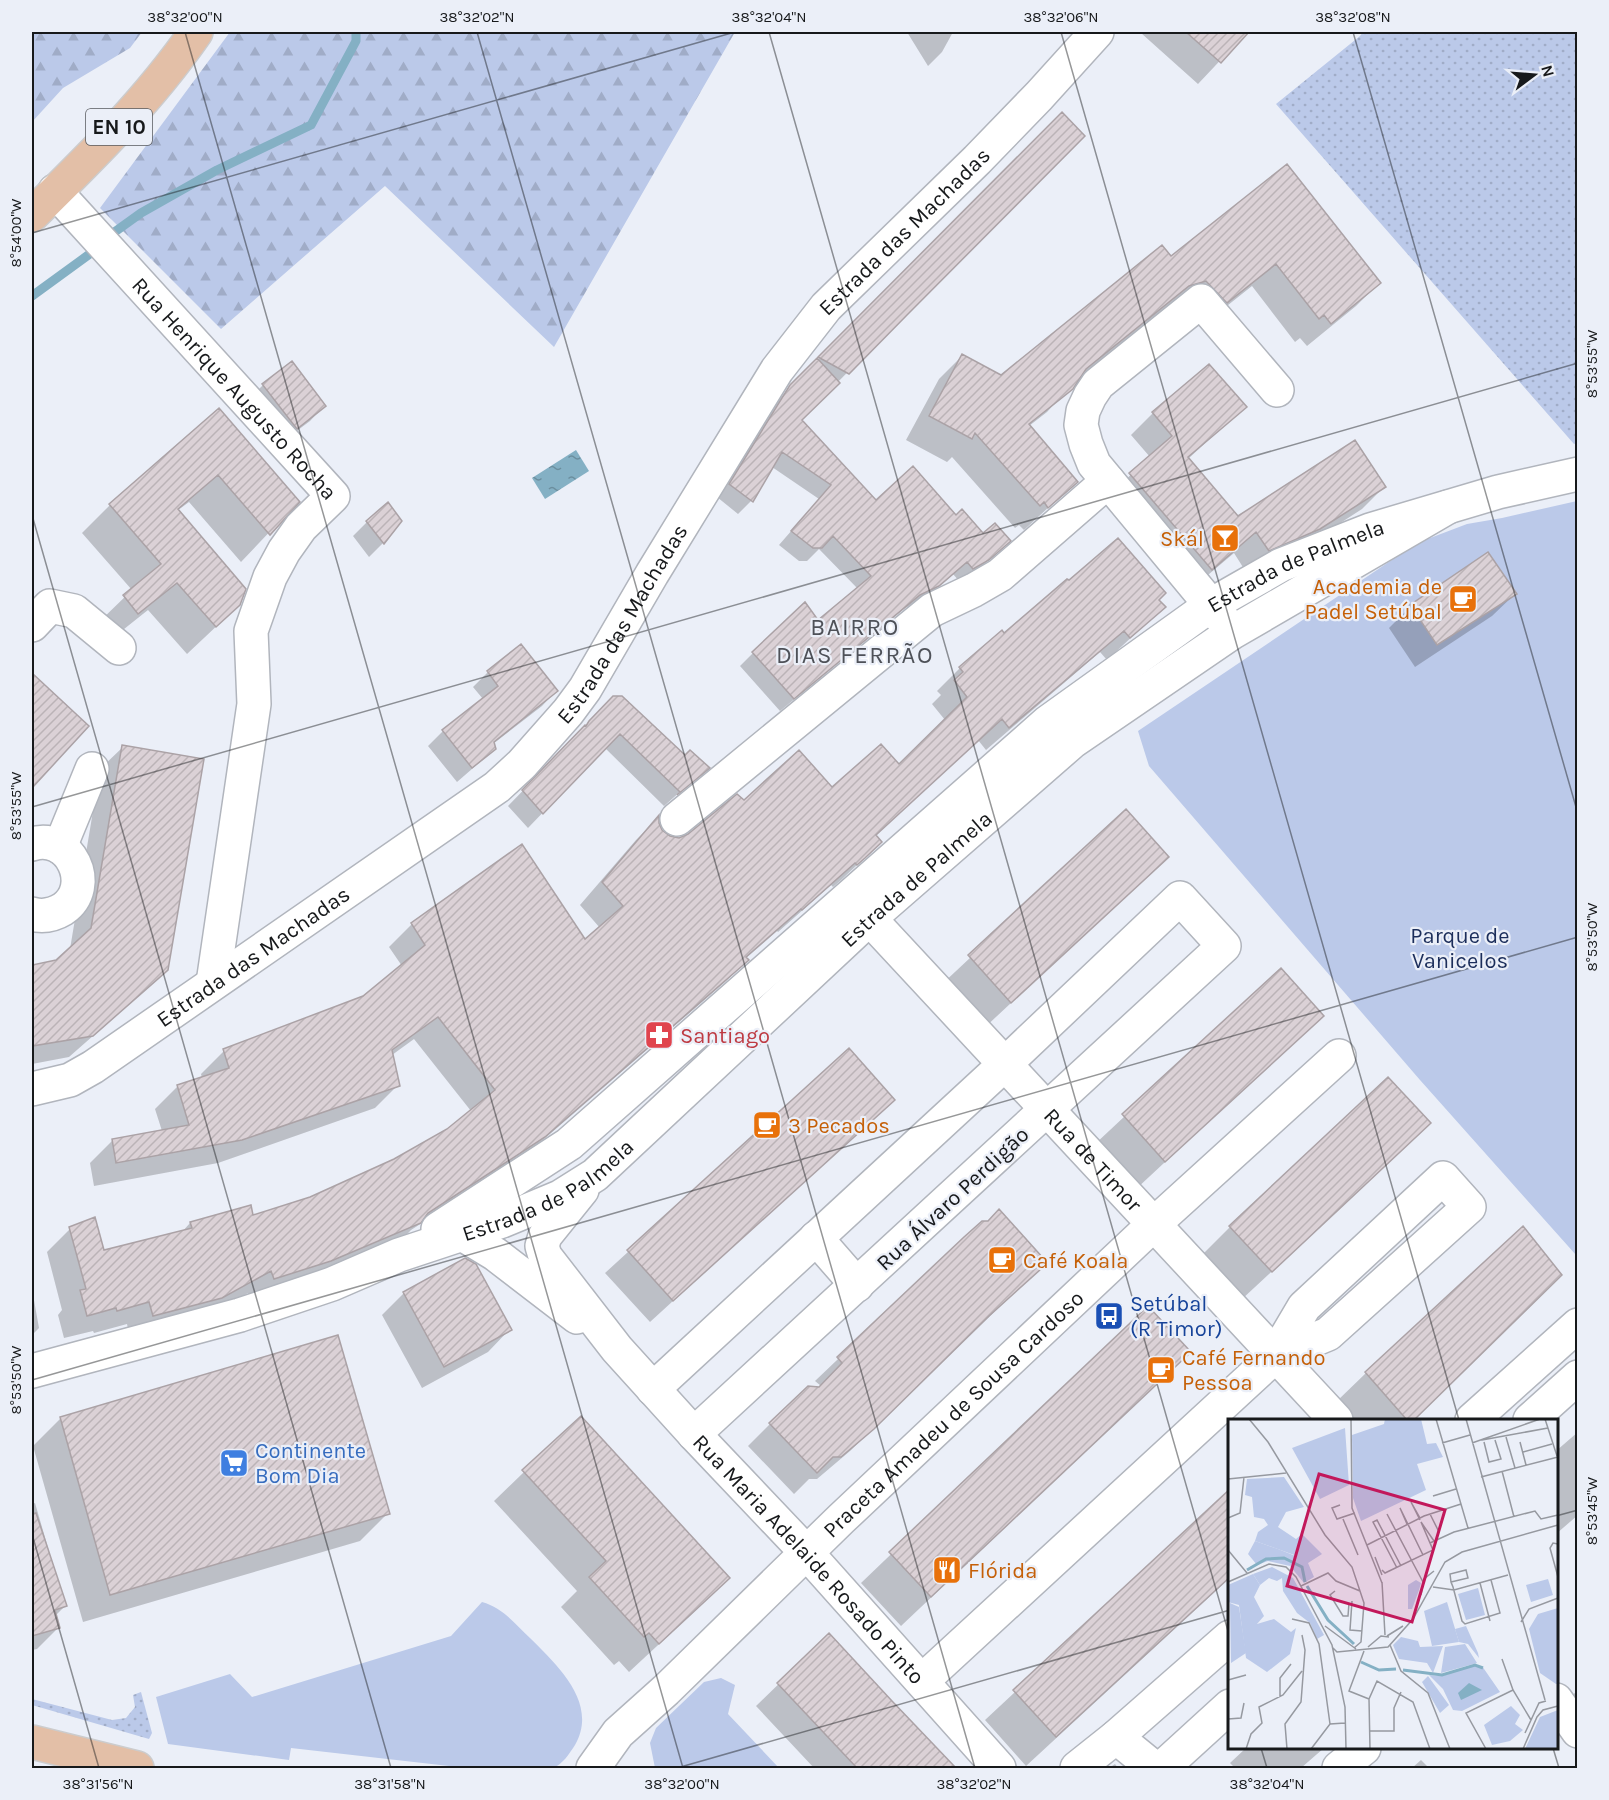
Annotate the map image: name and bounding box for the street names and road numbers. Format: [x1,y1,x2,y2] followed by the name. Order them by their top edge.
[86,109,152,145] road number: EN 10
[814,143,996,321] street label: Estrada das Machadas
[126,272,342,506] street label: Rua Henrique Augusto Rocha
[1203,514,1387,618] street label: Estrada de Palmela
[552,520,693,729] street label: Estrada das Machadas
[836,806,998,953] street label: Estrada de Palmela
[152,881,355,1033] street label: Estrada das Machadas
[1038,1103,1147,1217] street label: Rua de Timor
[870,1121,1034,1276] street label: Rua Álvaro Perdigão
[459,1134,639,1247] street label: Estrada de Palmela
[818,1285,1089,1543] street label: Praceta Amadeu de Sousa Cardoso
[687,1429,930,1690] street label: Rua Maria Adelaide Rosado Pinto

